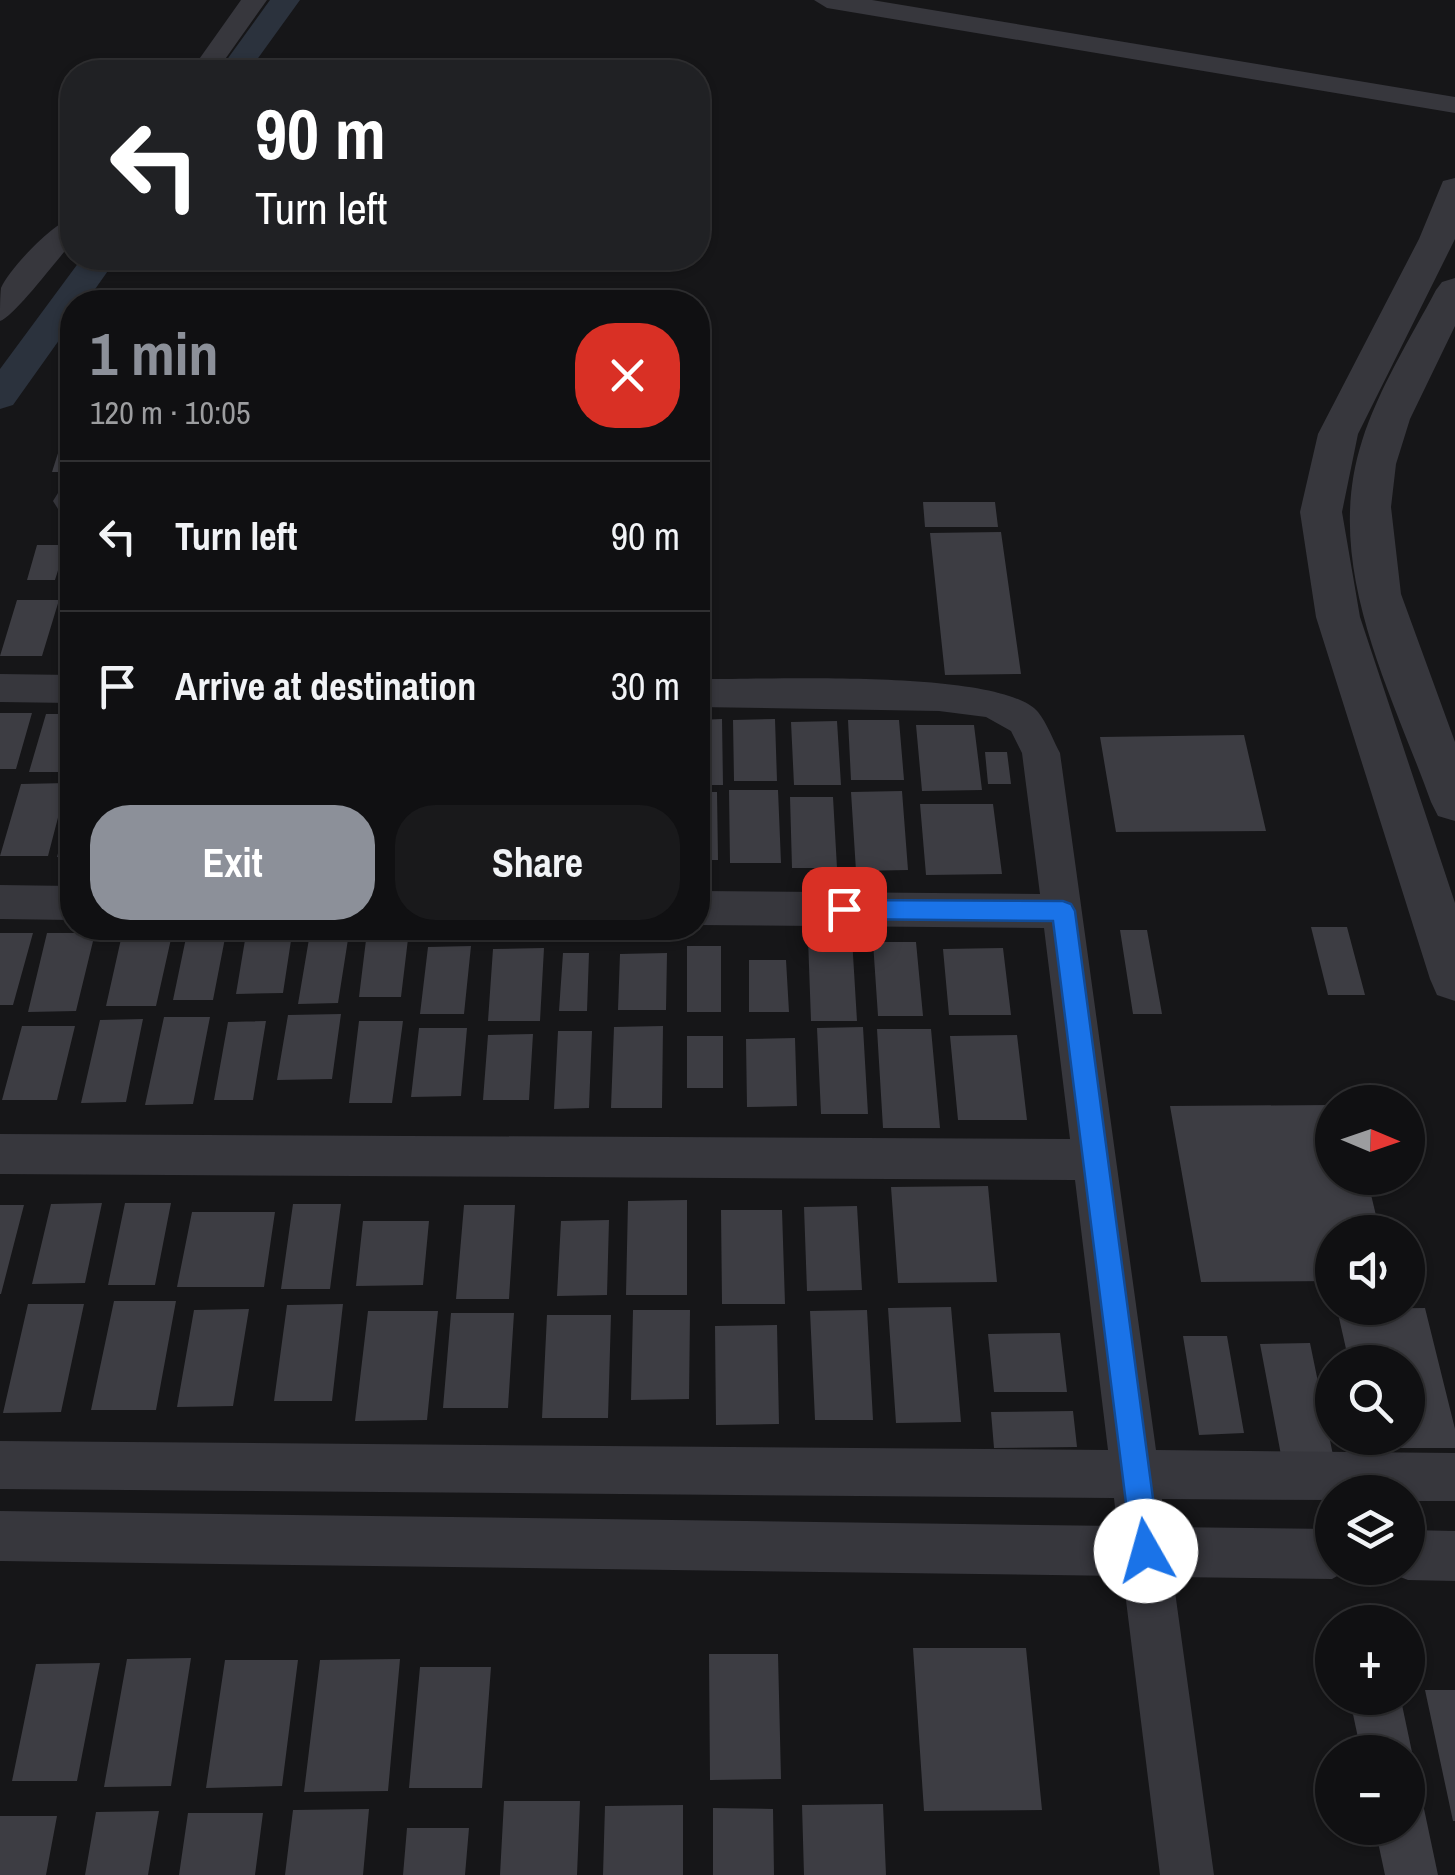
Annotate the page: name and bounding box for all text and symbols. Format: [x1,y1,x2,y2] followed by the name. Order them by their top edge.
[255,87,386,181] text: 90 m
[90,100,220,230] icon: left
[255,177,387,238] text: Turn left
[90,313,219,394] text: 1 min
[575,323,680,428] button: close
[90,391,250,434] text: 120 m · 10:05
[90,509,145,564] icon: left
[175,511,297,562] text: Turn left
[611,511,680,562] text: 90 m
[90,659,145,714] icon: arrive
[175,661,476,712] text: Arrive at destination
[611,661,680,712] text: 30 m
[90,805,375,920] button: Exit
[395,805,680,920] button: Share
[802,867,887,952] pin
[817,882,872,937] icon: arrive
[1315,1085,1425,1195] north arrow
[1315,1085,1425,1845] map controls
[1315,1215,1425,1325] button: sound
[1315,1345,1425,1455] button: search
[1315,1475,1425,1585] button: layers
[1094,1499,1198,1603] position arrow
[1315,1605,1425,1715] button: +
[1315,1735,1425,1845] button: −

